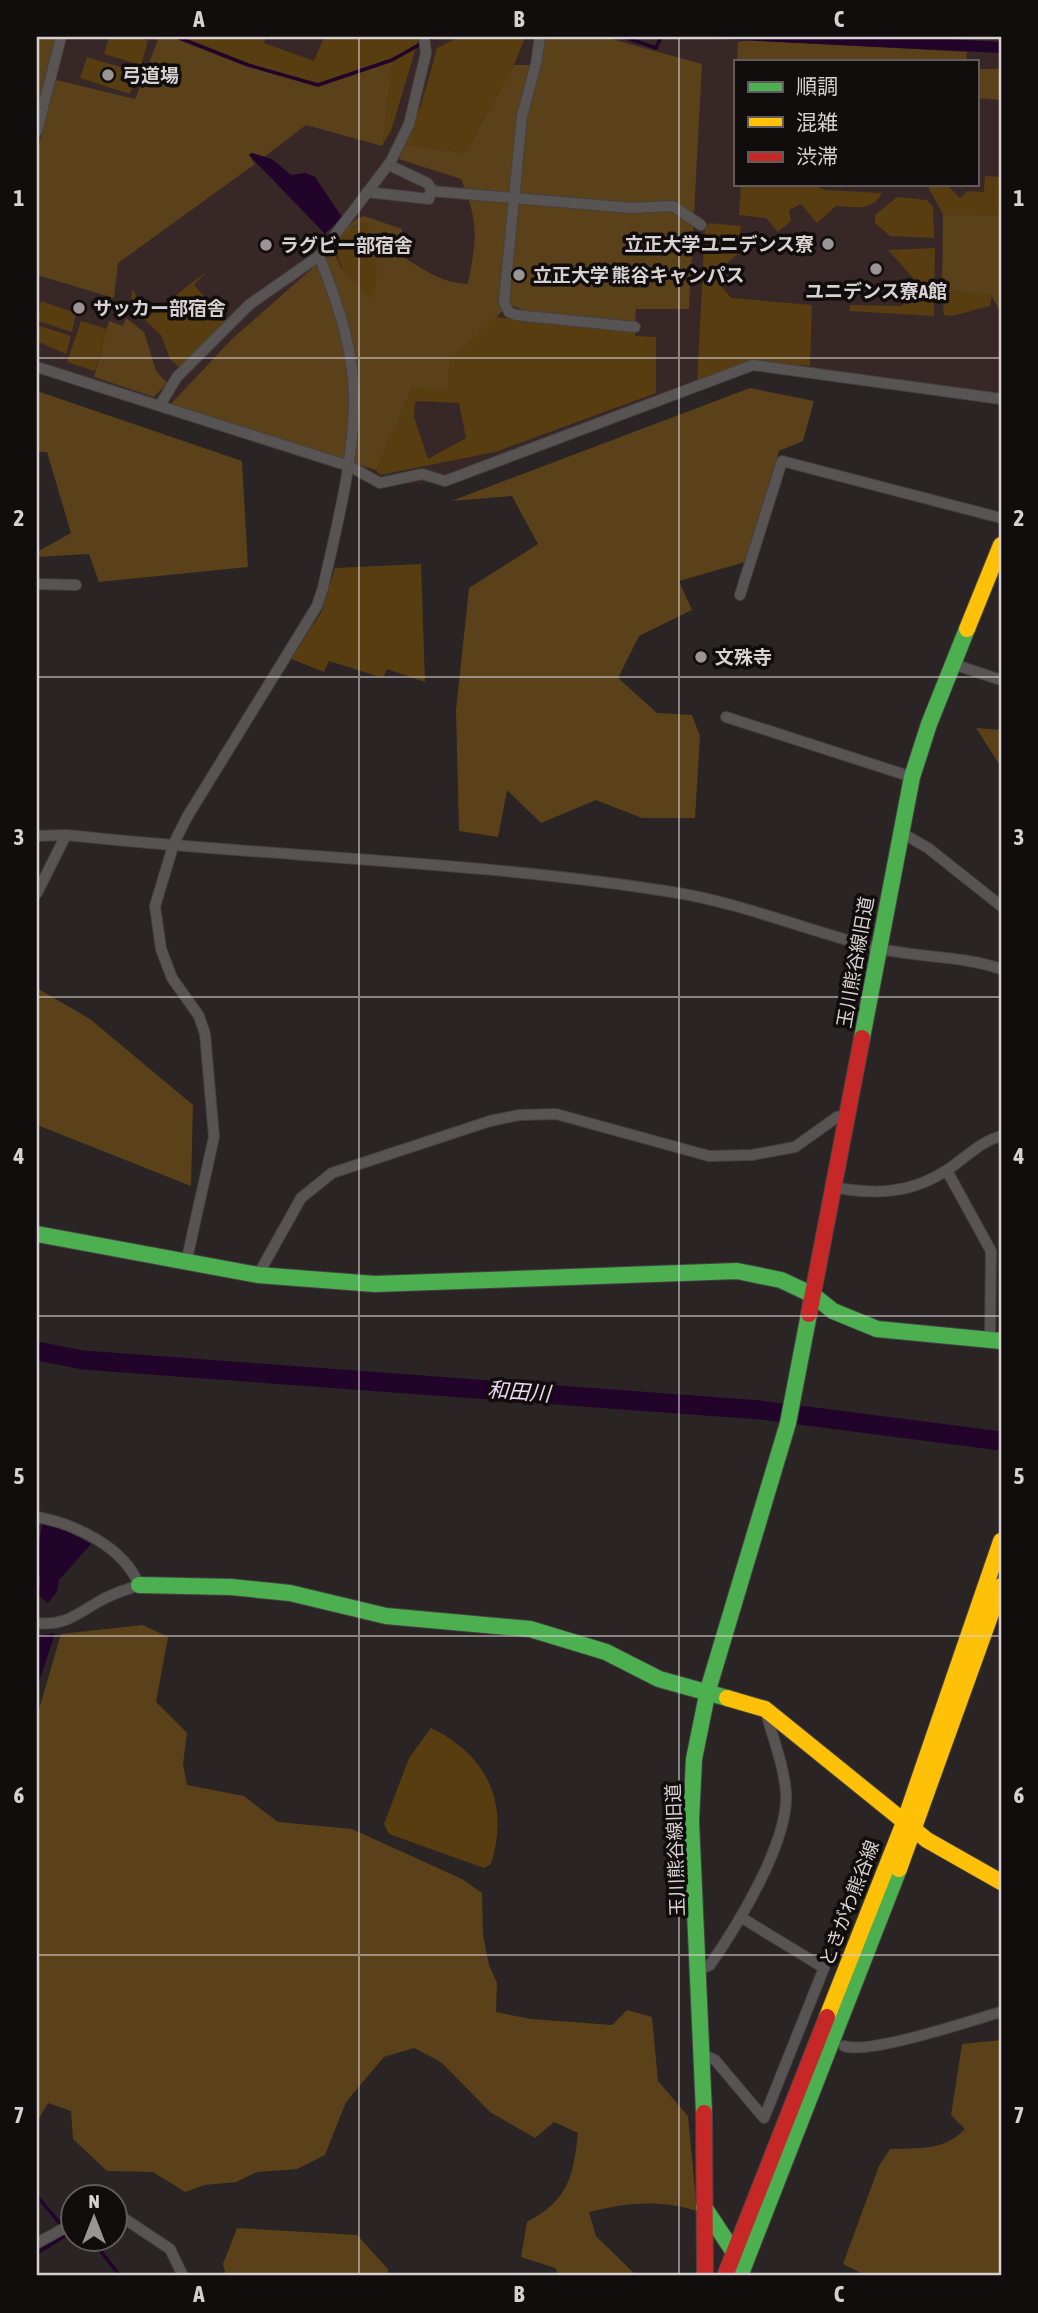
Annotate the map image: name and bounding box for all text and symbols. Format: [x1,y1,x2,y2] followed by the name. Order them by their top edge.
[192,6,205,32] text: A
[514,6,525,32] text: B
[834,6,845,32] text: C
[734,60,978,186] legend
[122,64,179,86] place label: 弓道場
[100,67,116,83] marker: 弓道場
[796,74,838,98] text: 順調
[796,110,838,134] text: 混雑
[796,144,838,168] text: 渋滞
[14,185,25,211] text: 1
[1014,185,1025,211] text: 1
[624,233,814,255] place label: 立正大学ユニデンス寮
[280,234,413,256] place label: ラグビー部宿舎
[820,236,836,252] marker: 立正大学ユニデンス寮
[258,237,274,253] marker: ラグビー部宿舎
[868,261,884,277] marker: ユニデンス寮A館
[533,264,745,286] place label: 立正大学 熊谷キャンパス
[511,267,527,283] marker: 立正大学 熊谷キャンパス
[805,280,947,302] place label: ユニデンス寮A館
[93,297,226,319] place label: サッカー部宿舎
[71,300,87,316] marker: サッカー部宿舎
[14,505,24,531] text: 2
[1014,505,1024,531] text: 2
[715,646,772,668] place label: 文殊寺
[693,649,709,665] marker: 文殊寺
[14,824,24,850] text: 3
[1014,824,1024,850] text: 3
[833,895,877,1029] street label: 玉川熊谷線旧道
[13,1143,25,1169] text: 4
[1013,1143,1025,1169] text: 4
[487,1377,553,1405] water label: 和田川
[14,1463,25,1489] text: 5
[1014,1463,1025,1489] text: 5
[14,1782,25,1808] text: 6
[1014,1782,1025,1808] text: 6
[662,1783,688,1917] street label: 玉川熊谷線旧道
[815,1837,883,1969] street label: ときがわ熊谷線
[14,2102,24,2128] text: 7
[1014,2102,1024,2128] text: 7
[60,2184,130,2254] north arrow
[88,2190,100,2212] text: N
[192,2281,205,2307] text: A
[514,2281,525,2307] text: B
[834,2281,845,2307] text: C

